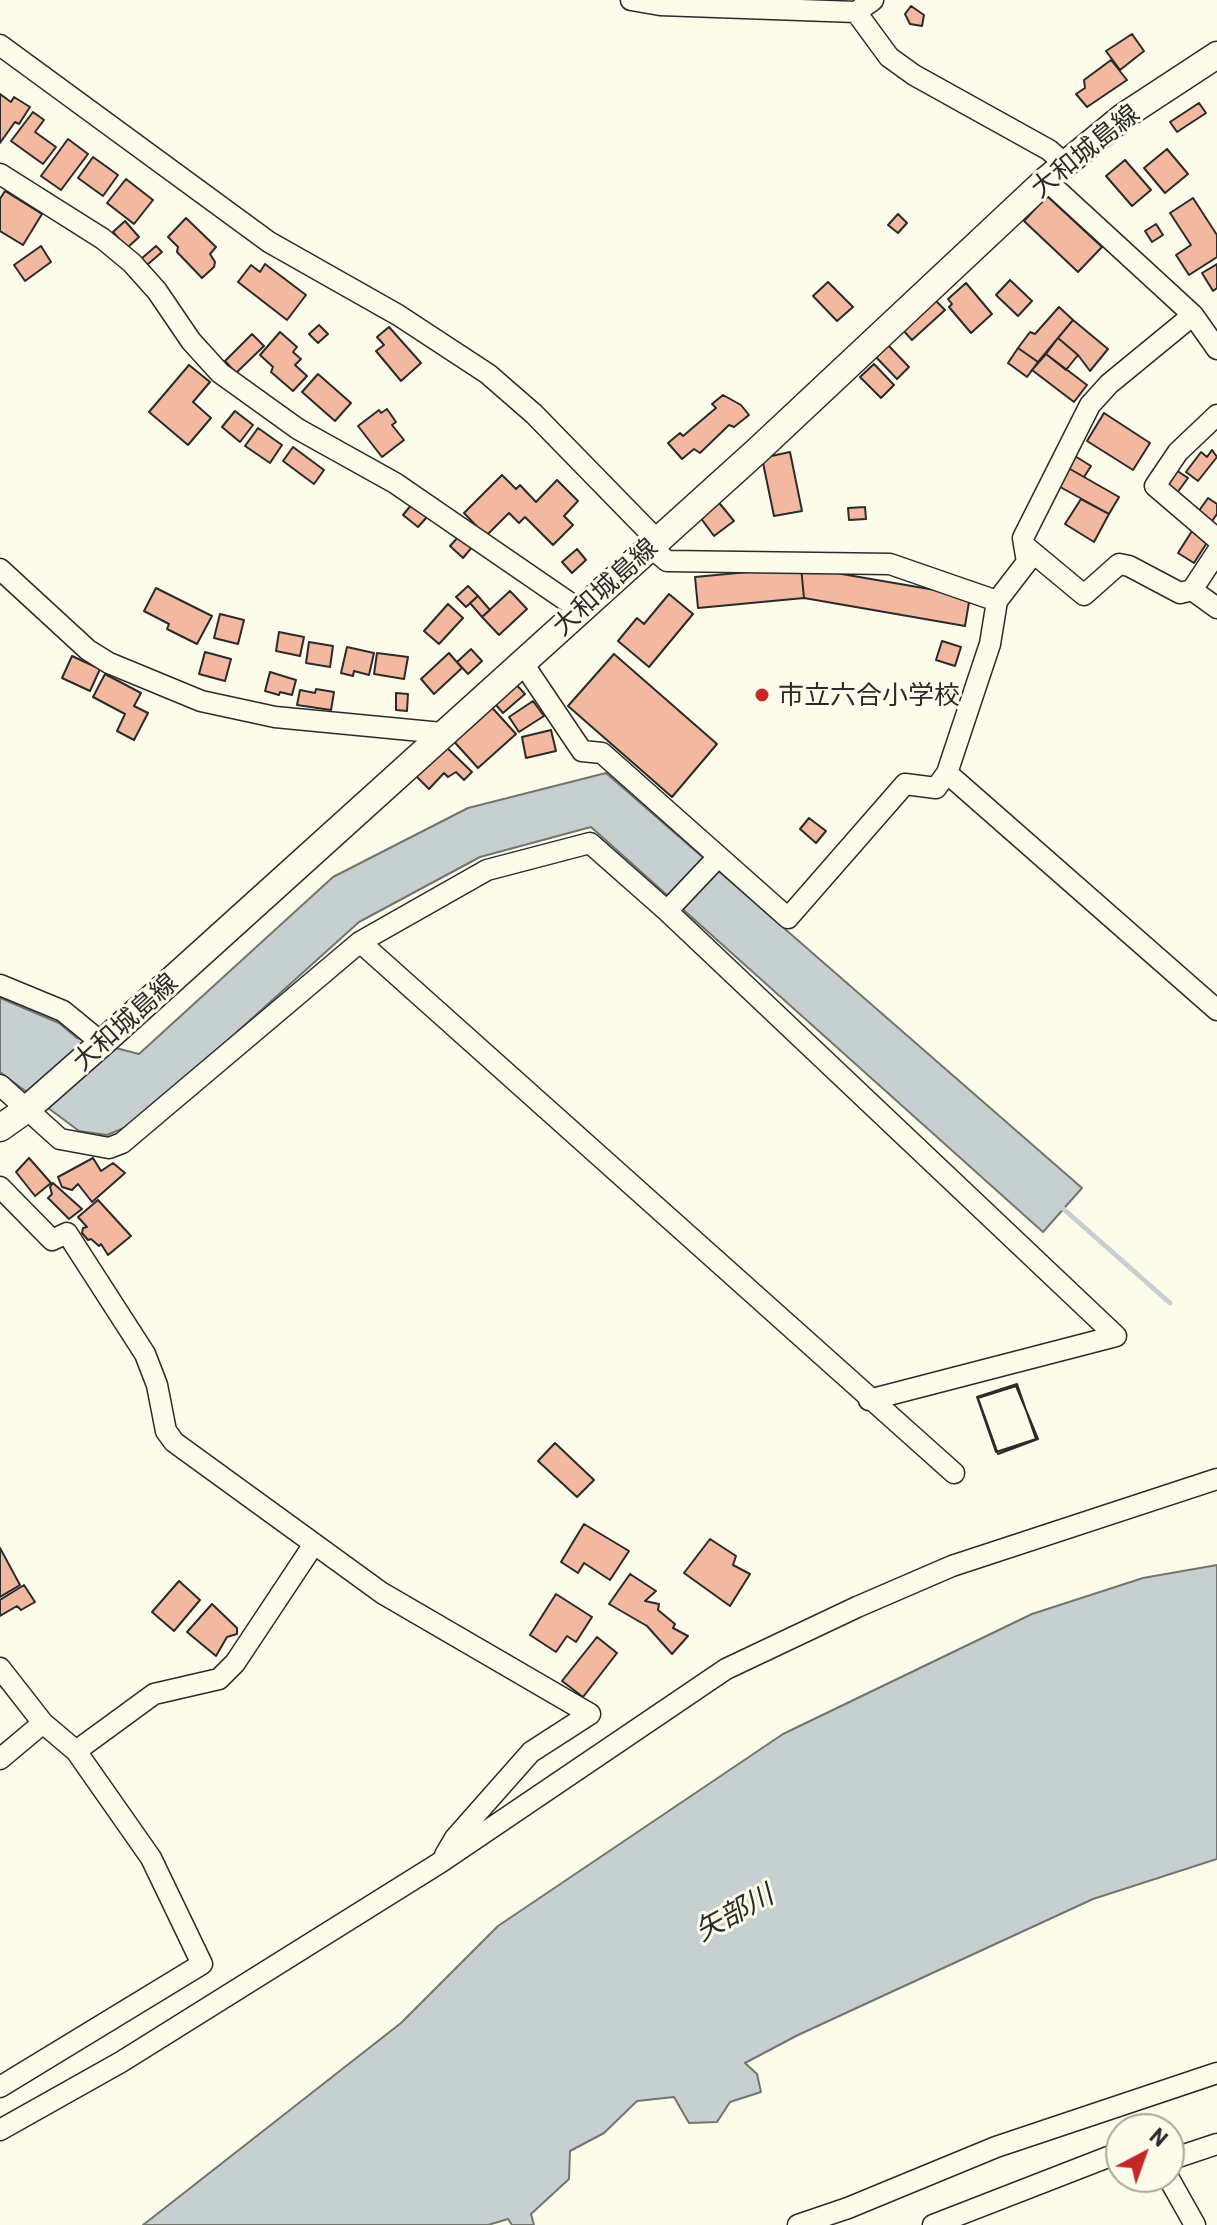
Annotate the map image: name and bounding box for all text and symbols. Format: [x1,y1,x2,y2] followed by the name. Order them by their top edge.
[1025,98,1145,204] street label: 大和城島線
[546,532,664,642] street label: 大和城島線
[778,679,960,711] place label: 市立六合小学校
[753,686,771,704] marker: 市立六合小学校
[66,967,184,1077] street label: 大和城島線
[689,1878,779,1948] water label: 矢部川
[1105,2113,1185,2193] north arrow
[1145,2122,1173,2151] text: N

